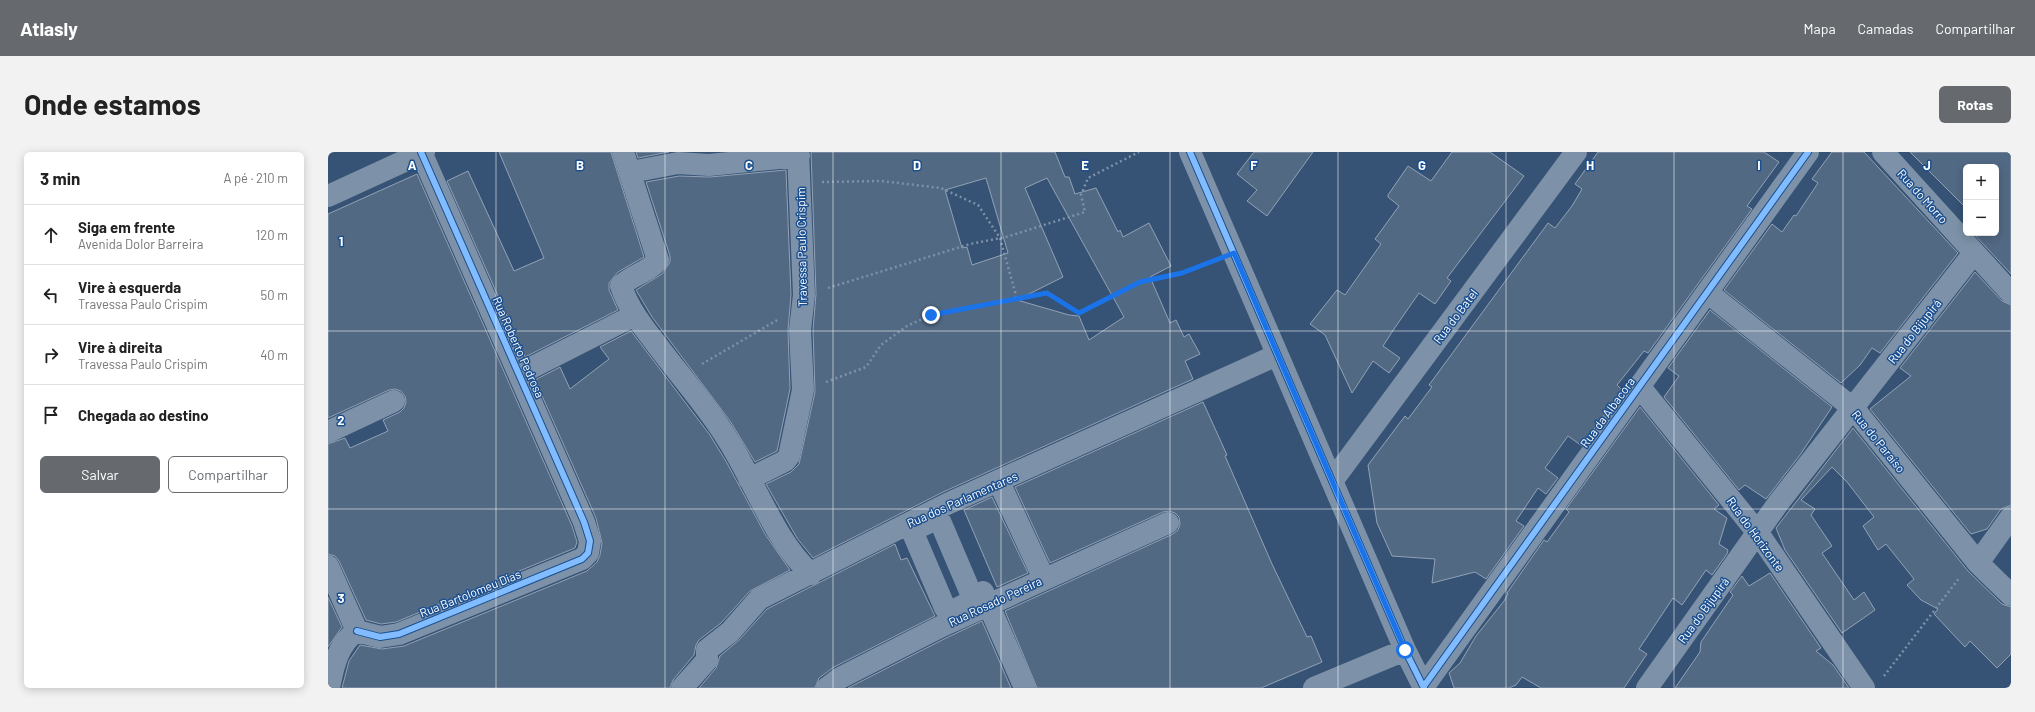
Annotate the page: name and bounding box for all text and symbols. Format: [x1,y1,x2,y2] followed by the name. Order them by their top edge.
[20,17,78,40] text: Atlasly
[1804,20,1836,37] text: Mapa
[1858,20,1913,37] text: Camadas
[1935,20,2015,37] text: Compartilhar
[1939,86,2011,123] button: Rotas
[24,87,201,121] text: Onde estamos
[408,157,417,173] text: A
[576,157,584,173] text: B
[745,157,753,173] text: C
[913,157,921,173] text: D
[1081,157,1089,173] text: E
[1250,157,1258,173] text: F
[1418,157,1426,173] text: G
[1586,157,1594,173] text: H
[1757,157,1761,173] text: I
[1923,157,1931,173] text: J
[1963,164,1999,236] map controls
[1963,164,1999,200] button: +
[1895,166,1951,226] street label: Rua do Morro
[40,168,80,188] text: 3 min
[224,170,288,186] text: A pé · 210 m
[793,187,809,307] street label: Travessa Paulo Crispim
[1963,200,1999,236] button: −
[78,218,175,236] text: Siga em frente
[40,224,62,246] icon: ahead
[256,227,288,243] text: 120 m
[339,233,343,249] text: 1
[78,236,203,252] text: Avenida Dolor Barreira
[78,278,181,296] text: Vire à esquerda
[40,284,62,306] icon: left
[1430,286,1480,346] street label: Rua do Batel
[261,287,288,303] text: 50 m
[490,294,548,400] street label: Rua Roberto Pedrosa
[78,296,208,312] text: Travessa Paulo Crispim
[1885,296,1943,366] street label: Rua do Bijupirá
[922,306,940,324] route end
[78,338,162,356] text: Vire à direita
[40,344,62,366] icon: right
[260,347,288,363] text: 40 m
[78,356,208,372] text: Travessa Paulo Crispim
[1577,374,1637,450] street label: Rua da Albacora
[40,404,62,426] icon: arrive
[78,406,209,424] text: Chegada ao destino
[1850,407,1908,475] street label: Rua do Paraíso
[337,412,345,428] text: 2
[40,456,160,493] button: Salvar
[168,456,288,493] button: Compartilhar
[905,468,1020,530] street label: Rua dos Parlamentares
[1724,494,1788,574] street label: Rua do Horizonte
[417,566,523,620] street label: Rua Bartolomeu Dias
[946,573,1044,629] street label: Rua Rosado Pereira
[1674,574,1732,646] street label: Rua do Bijupirá
[337,590,345,606] text: 3
[1396,641,1414,659] route start

